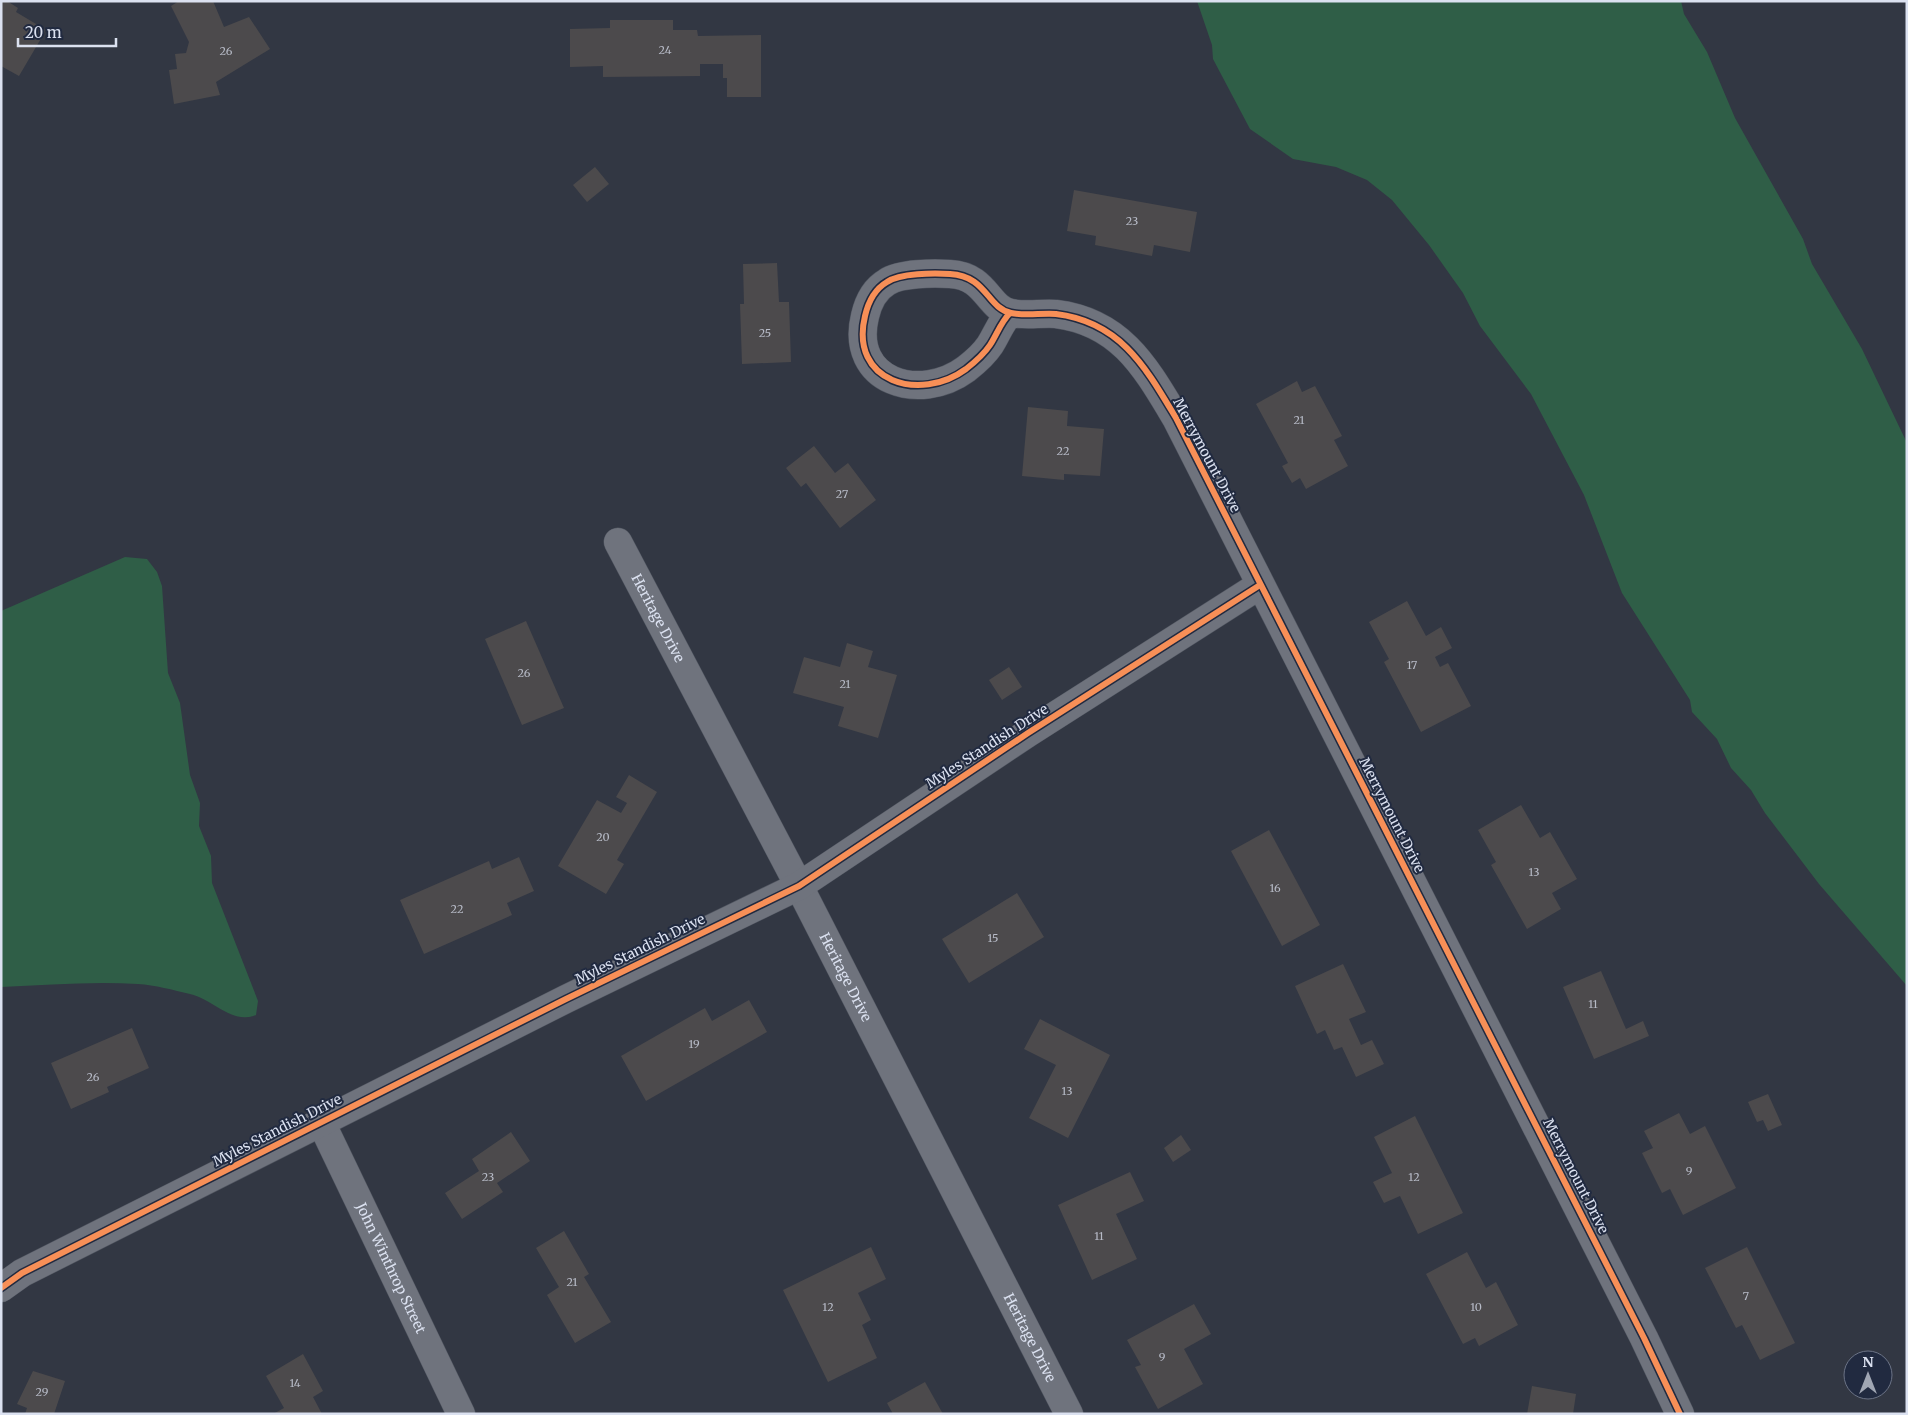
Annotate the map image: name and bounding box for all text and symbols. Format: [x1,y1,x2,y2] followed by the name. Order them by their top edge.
[18,15,115,47] scale bar
[25,23,62,42] text: 20 m
[659,43,672,57] house number: 24
[220,44,233,58] house number: 26
[1126,214,1138,228] house number: 23
[759,326,771,340] house number: 25
[1169,395,1245,515] street label: Merrymount Drive
[1293,413,1305,427] house number: 21
[1057,444,1069,458] house number: 22
[836,487,848,501] house number: 27
[627,571,689,665] street label: Heritage Drive
[1407,658,1417,672] house number: 17
[518,666,531,680] house number: 26
[839,677,851,691] house number: 21
[922,700,1052,792] street label: Myles Standish Drive
[1355,754,1429,876] street label: Merrymount Drive
[596,830,610,844] house number: 20
[1529,865,1539,879] house number: 13
[1269,881,1281,895] house number: 16
[451,902,463,916] house number: 22
[572,910,708,988] street label: Myles Standish Drive
[815,930,876,1025] street label: Heritage Drive
[987,931,999,945] house number: 15
[1588,997,1598,1011] house number: 11
[688,1037,700,1051] house number: 19
[87,1070,100,1084] house number: 26
[1062,1084,1072,1098] house number: 13
[210,1090,344,1170] street label: Myles Standish Drive
[1539,1115,1613,1237] street label: Merrymount Drive
[1686,1164,1693,1178] house number: 9
[482,1170,494,1184] house number: 23
[1408,1170,1420,1184] house number: 12
[352,1199,430,1337] street label: John Winthrop Street
[1094,1229,1104,1243] house number: 11
[566,1275,578,1289] house number: 21
[1743,1289,1749,1303] house number: 7
[1000,1290,1060,1385] street label: Heritage Drive
[822,1300,834,1314] house number: 12
[1470,1300,1482,1314] house number: 10
[1159,1350,1166,1364] house number: 9
[1843,1350,1893,1400] north arrow
[1862,1353,1874,1371] text: N
[289,1376,301,1390] house number: 14
[36,1385,49,1399] house number: 29

